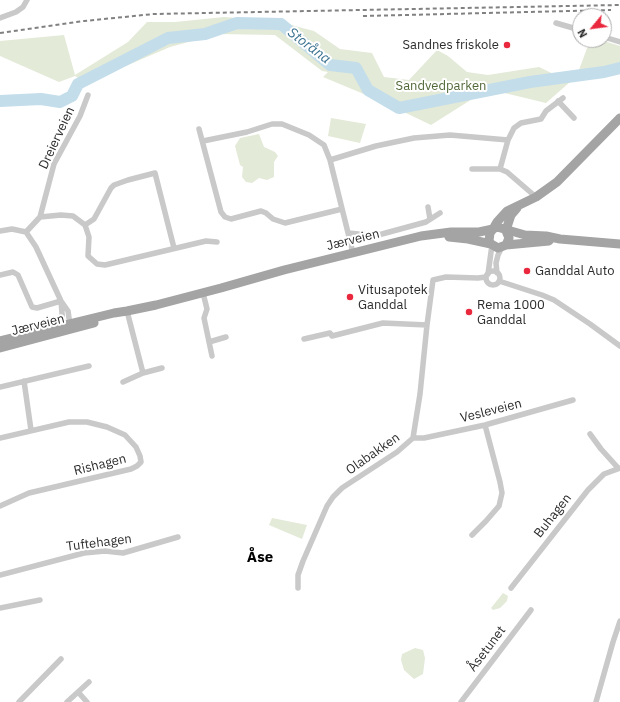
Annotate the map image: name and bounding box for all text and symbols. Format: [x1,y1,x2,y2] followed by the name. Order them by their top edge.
[572,8,612,48] north arrow
[284,24,334,68] water label: Storåna
[574,26,590,40] text: N
[403,37,499,53] place label: Sandnes friskole
[502,40,512,50] marker: Sandnes friskole
[396,78,486,94] park label: Sandvedparken
[36,104,78,172] street label: Dreierveien
[325,226,381,254] street label: Jærveien
[535,263,614,279] place label: Ganddal Auto
[522,266,532,276] marker: Ganddal Auto
[358,282,428,313] place label: Vitusapotek Ganddal
[345,292,355,302] marker: Vitusapotek Ganddal
[477,297,545,328] place label: Rema 1000 Ganddal
[464,307,474,317] marker: Rema 1000 Ganddal
[10,311,66,339] street label: Jærveien
[459,396,523,426] street label: Vesleveien
[343,430,403,478] street label: Olabakken
[72,451,128,479] street label: Rishagen
[531,491,575,541] street label: Buhagen
[65,531,133,555] street label: Tuftehagen
[247,549,273,567] district label: Åse
[465,623,509,675] street label: Åsetunet

